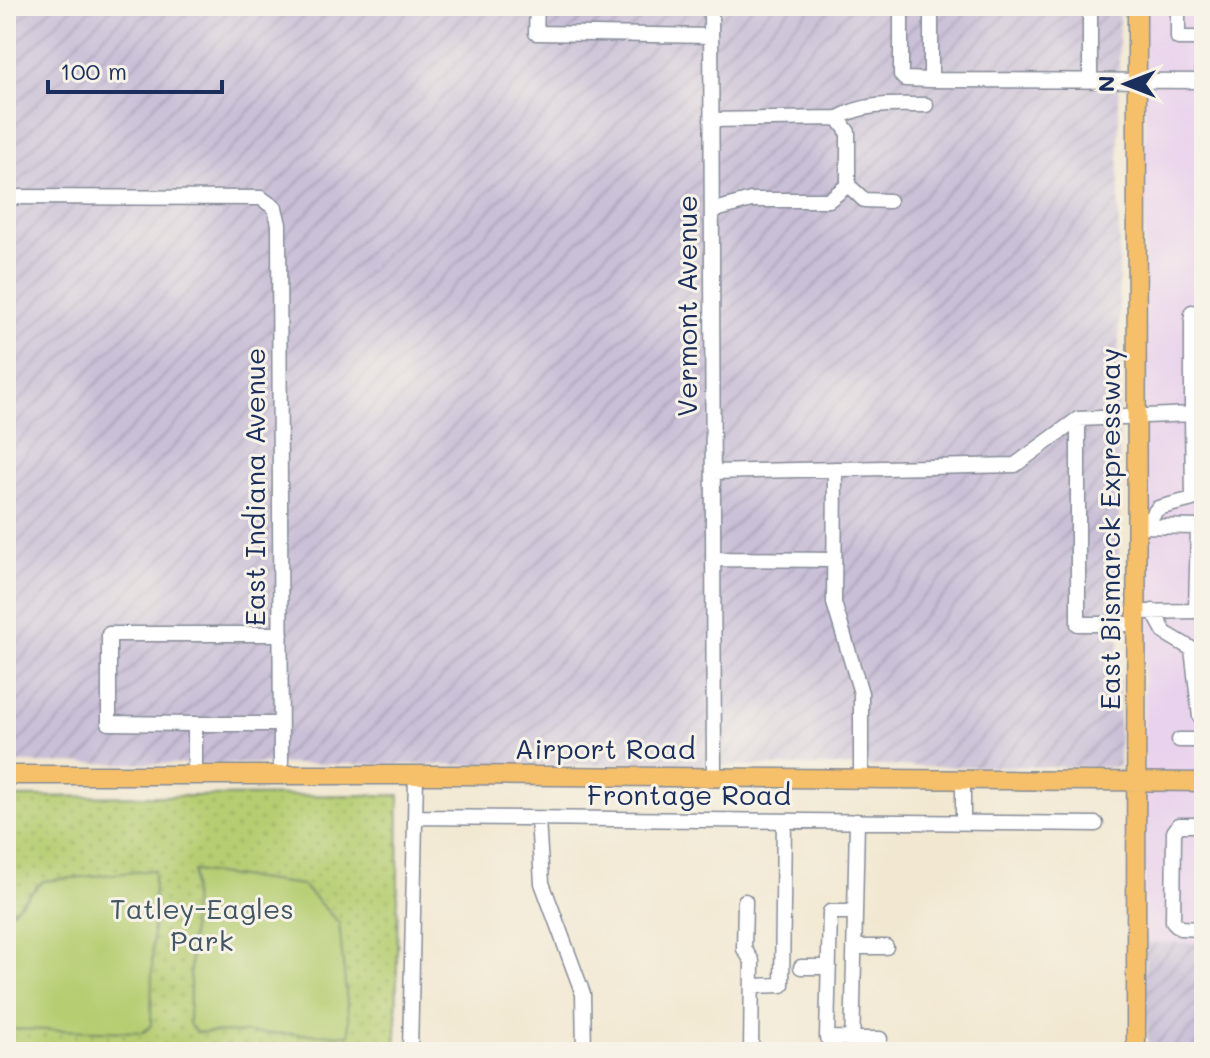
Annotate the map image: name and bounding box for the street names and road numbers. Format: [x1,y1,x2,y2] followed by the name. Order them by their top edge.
[668,195,704,417] street label: Vermont Avenue
[236,348,272,626] street label: East Indiana Avenue
[1091,348,1127,710] street label: East Bismarck Expressway
[515,730,695,766] street label: Airport Road
[587,776,791,812] street label: Frontage Road

